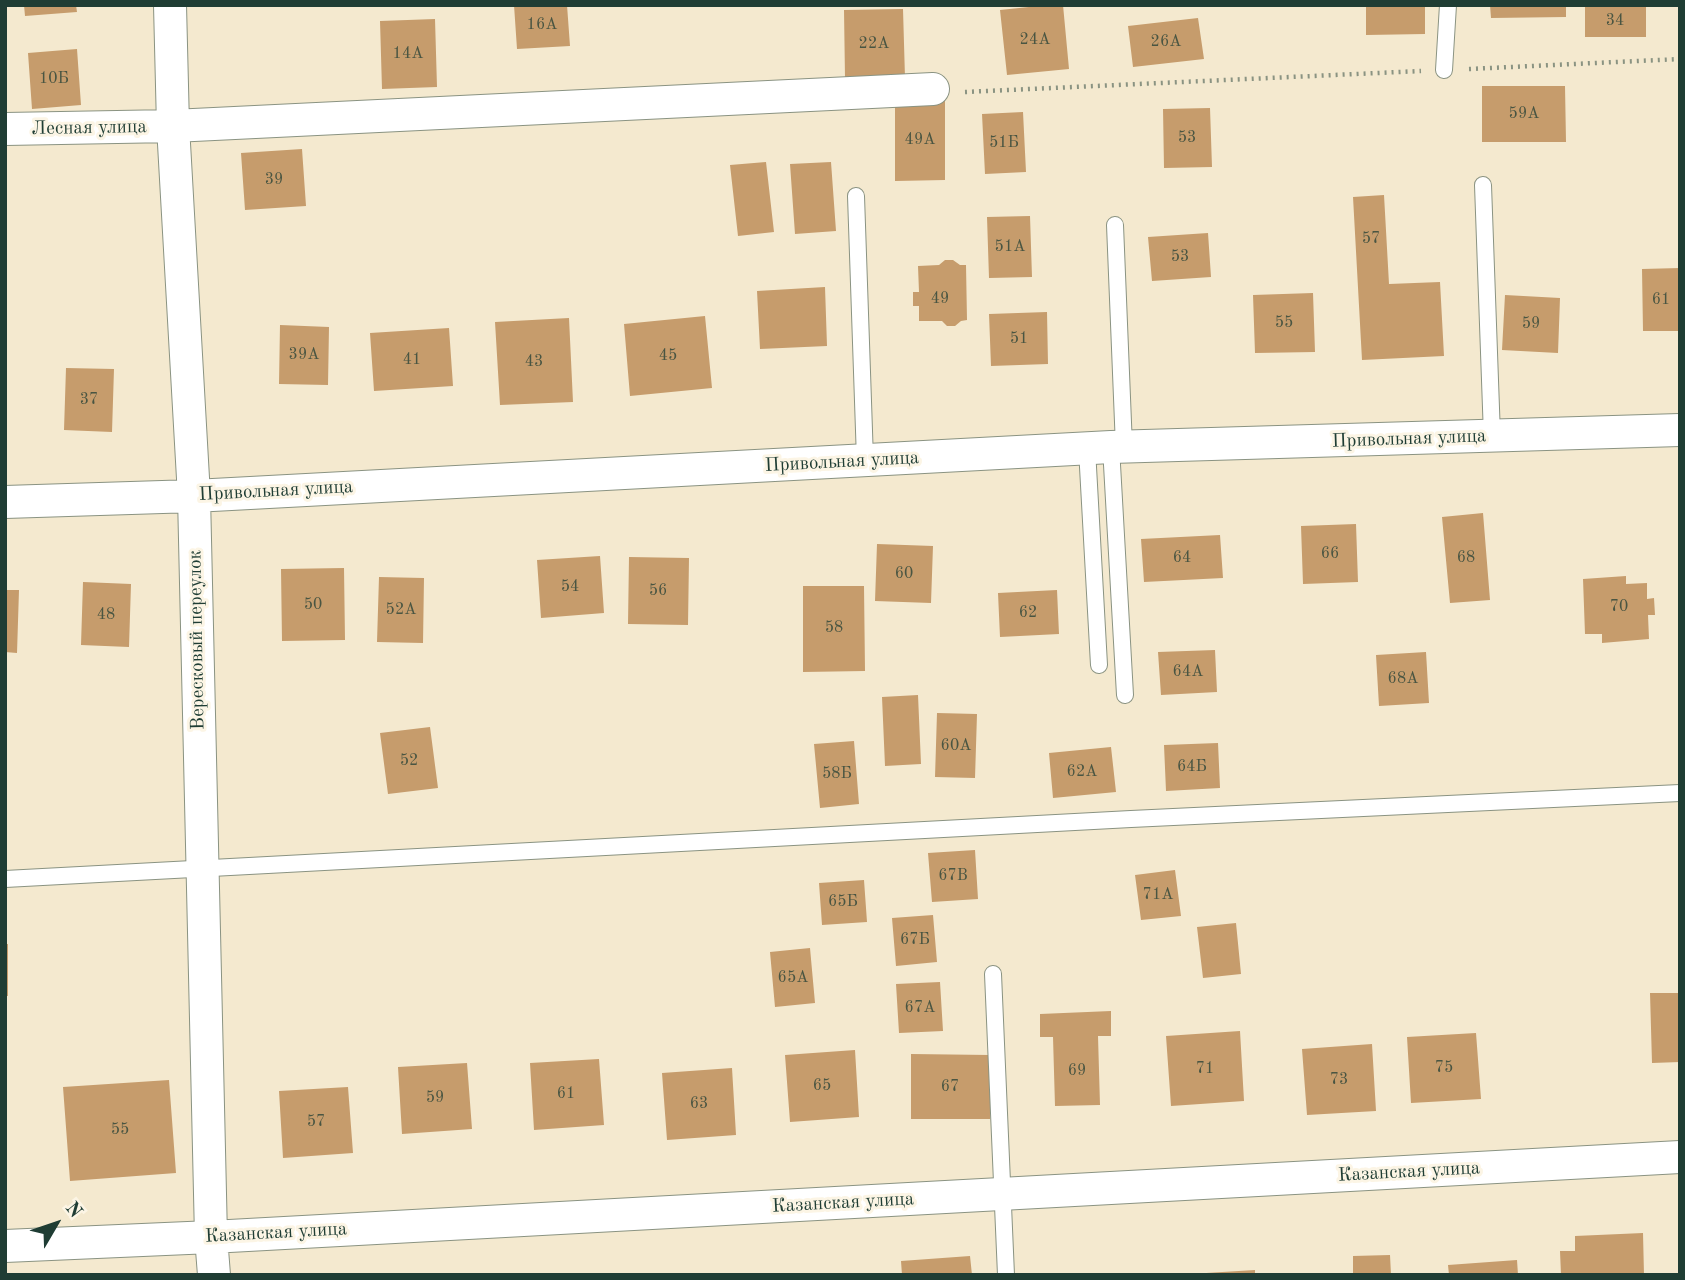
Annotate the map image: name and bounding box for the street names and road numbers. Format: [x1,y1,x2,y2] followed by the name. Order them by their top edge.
[31,116,147,140] street label: Лесная улица
[1331,425,1487,453] street label: Привольная улица
[764,447,920,477] street label: Привольная улица
[198,476,354,506] street label: Привольная улица
[184,550,210,730] street label: Вересковый переулок
[1337,1157,1481,1187] street label: Казанская улица
[771,1188,915,1218] street label: Казанская улица
[204,1218,348,1248] street label: Казанская улица

